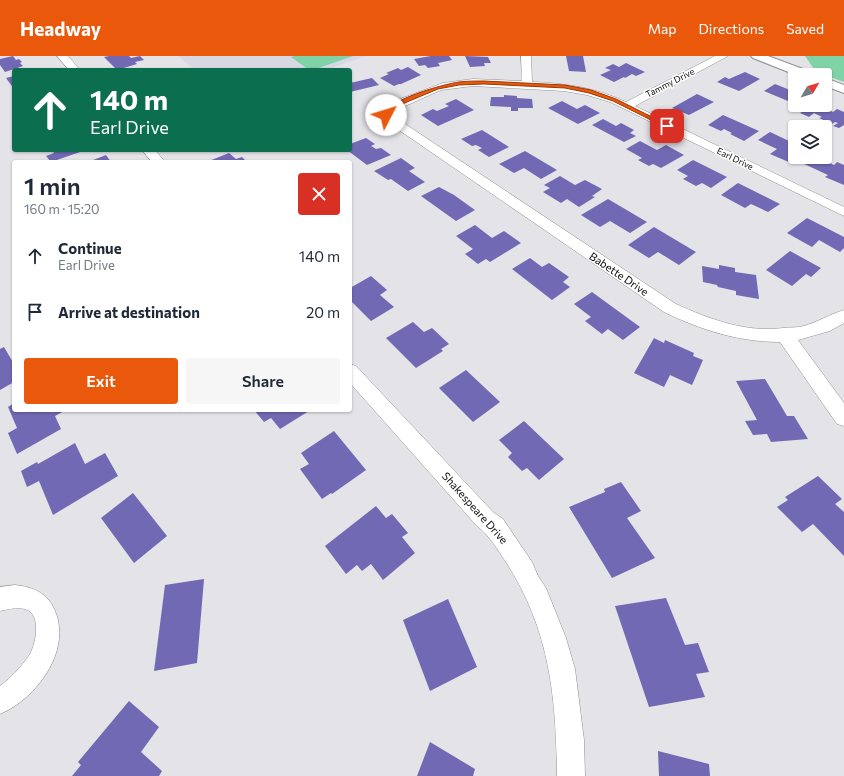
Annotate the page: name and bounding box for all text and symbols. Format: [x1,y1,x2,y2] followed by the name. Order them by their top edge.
[20,17,101,40] text: Headway
[648,20,677,37] text: Map
[699,20,764,37] text: Directions
[786,20,824,37] text: Saved
[643,65,696,100] street label: Tammy Drive
[788,68,832,112] north arrow
[788,68,832,164] map controls
[90,82,168,116] text: 140 m
[24,84,76,136] icon: ahead
[365,94,407,136] position arrow
[650,109,684,143] pin
[656,115,678,137] icon: arrive
[90,116,169,138] text: Earl Drive
[788,120,832,164] button: layers
[715,145,756,172] street label: Earl Drive
[24,171,81,200] text: 1 min
[298,173,340,215] button: close
[24,201,100,217] text: 160 m · 15:20
[58,239,122,257] text: Continue
[24,245,46,267] icon: ahead
[299,247,340,265] text: 140 m
[587,249,651,298] street label: Babette Drive
[58,257,115,273] text: Earl Drive
[24,301,46,323] icon: arrive
[58,303,200,321] text: Arrive at destination
[306,303,340,321] text: 20 m
[24,358,178,404] button: Exit
[186,358,340,404] button: Share
[440,469,511,546] street label: Shakespeare Drive

